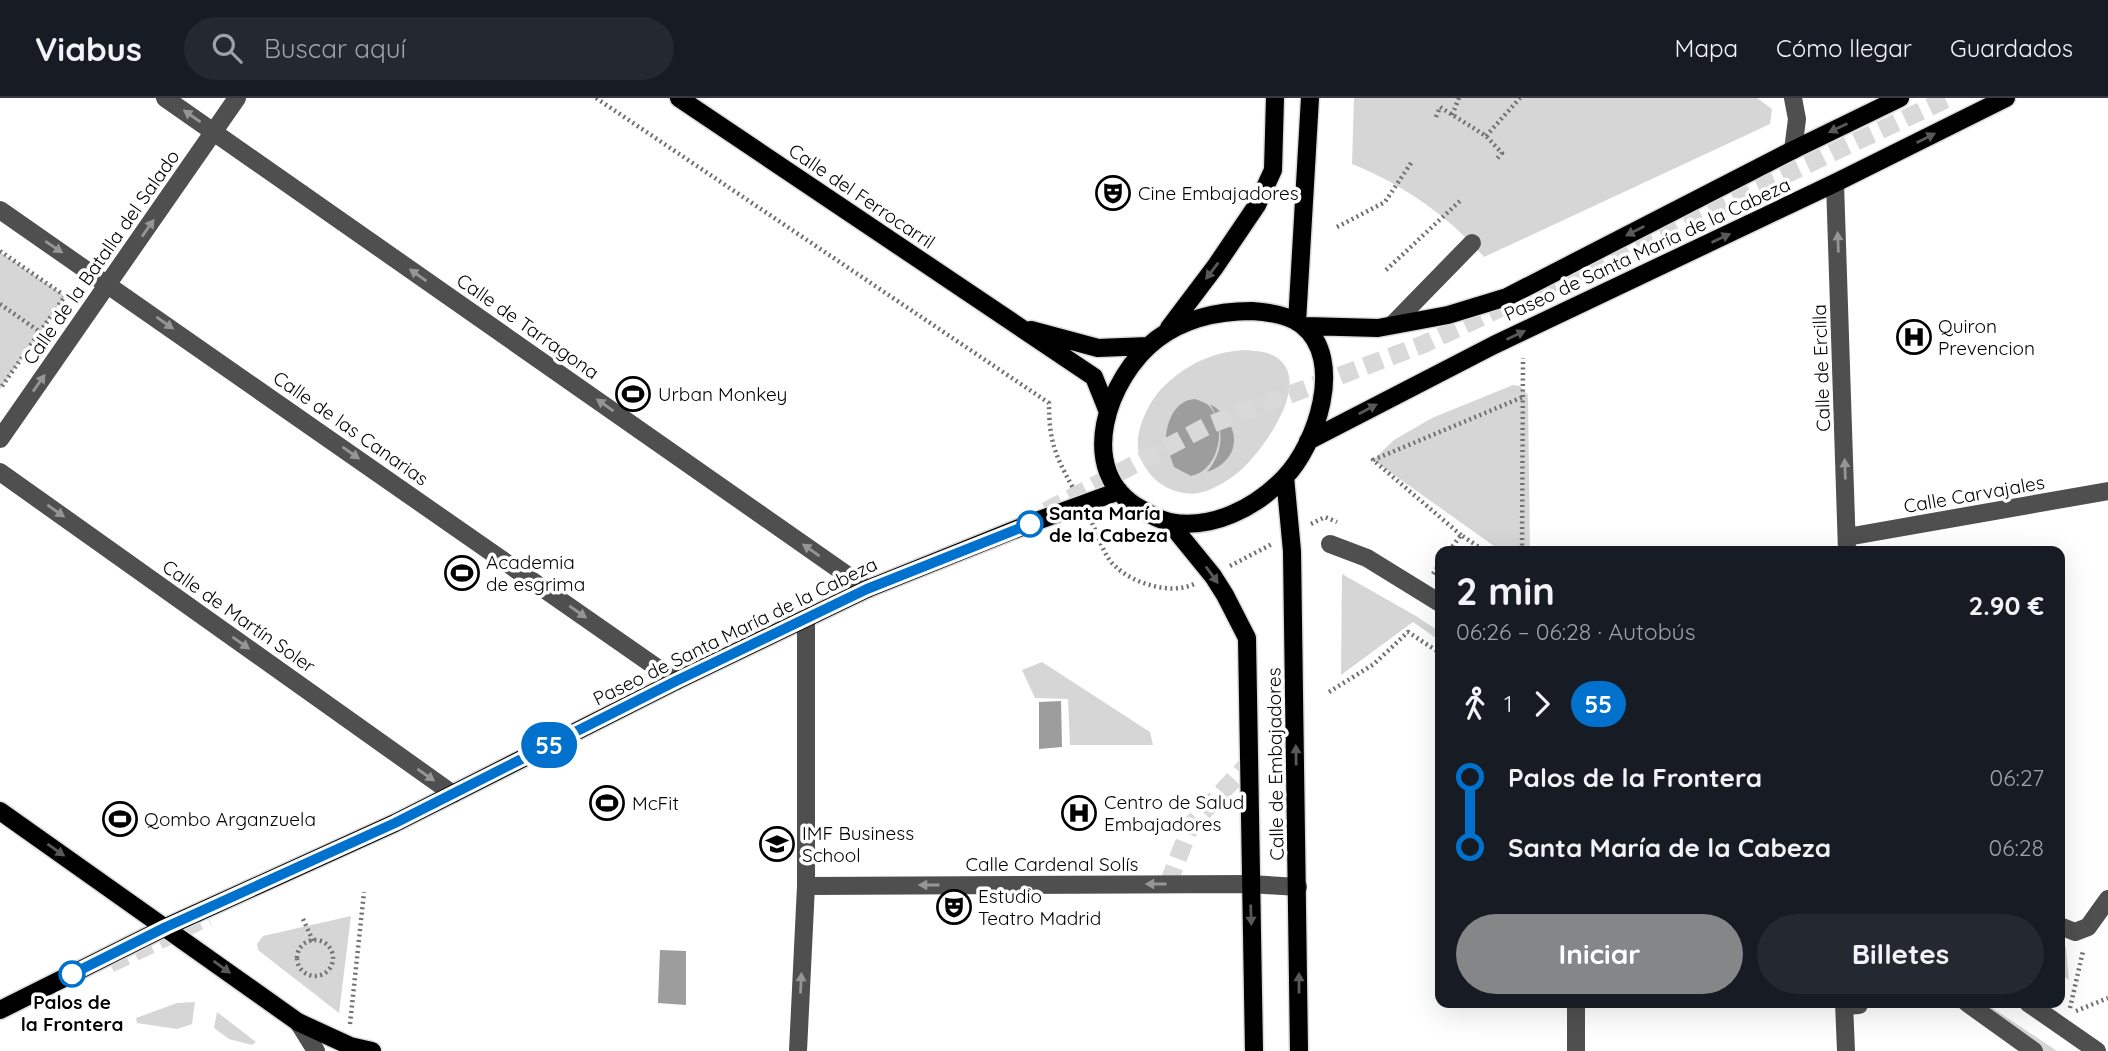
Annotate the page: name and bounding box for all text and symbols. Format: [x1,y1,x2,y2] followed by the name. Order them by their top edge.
[184,17,674,80] search box
[35,28,142,69] text: Viabus
[208,29,246,67] icon: search
[264,32,406,65] text: Buscar aquí
[1675,33,1738,63] text: Mapa
[1776,33,1912,63] text: Cómo llegar
[1950,33,2073,63] text: Guardados
[183,109,201,123] one-way arrow
[1828,122,1848,134] one-way arrow
[1916,133,1936,144] one-way arrow
[784,138,940,254] street label: Calle del Ferrocarril
[17,145,185,369] street label: Calle de la Batalla del Salado
[1500,172,1794,326] street label: Paseo de Santa María de la Cabeza
[1094,174,1132,212] theatre icon: Cine Embajadores
[1138,181,1299,205] place label: Cine Embajadores
[141,218,154,237] one-way arrow
[1626,225,1645,237] one-way arrow
[1832,231,1843,253] one-way arrow
[1711,232,1731,243] one-way arrow
[45,240,63,254] one-way arrow
[1205,261,1220,279] one-way arrow
[409,268,427,282] one-way arrow
[452,268,604,384] street label: Calle de Tarragona
[1807,304,1835,432] street label: Calle de Ercilla
[1938,314,2035,360] place label: Quiron Prevencion
[156,316,174,330] one-way arrow
[1895,318,1933,356] hospital icon: Quiron Prevencion
[1505,329,1526,340] one-way arrow
[269,365,433,491] street label: Calle de las Canarias
[32,374,46,392] one-way arrow
[614,375,652,413] sports icon: Urban Monkey
[658,382,787,406] place label: Urban Monkey
[596,399,614,413] one-way arrow
[1358,403,1378,415] one-way arrow
[342,446,360,460] one-way arrow
[1839,458,1850,480] one-way arrow
[1902,470,2046,518] street label: Calle Carvajales
[1049,501,1168,547] place label: Santa María de la Cabeza
[47,504,65,518] one-way arrow
[1017,511,1043,537] marker: Santa María de la Cabeza
[802,543,820,557] one-way arrow
[486,550,585,596] place label: Academia de esgrima
[589,552,881,710] street label: Paseo de Santa María de la Cabeza
[158,554,321,678] street label: Calle de Martín Soler
[443,554,481,592] sports icon: Academia de esgrima
[1204,566,1218,584] one-way arrow
[1456,567,1555,615] text: 2 min
[1968,589,2044,622] text: 2.90 €
[569,605,587,619] one-way arrow
[1456,617,1695,646] text: 06:26 – 06:28 · Autobús
[232,636,250,650] one-way arrow
[1261,667,1289,861] street label: Calle de Embajadores
[1456,685,1494,723] icon: walk
[1523,685,1561,723] icon: forward
[1504,689,1513,718] text: 1
[1585,689,1612,719] text: 55
[518,722,580,768] line badge: 55
[535,730,563,760] text: 55
[1290,744,1301,766] one-way arrow
[1508,761,1762,794] text: Palos de la Frontera
[1990,763,2044,792] text: 06:27
[417,768,435,782] one-way arrow
[588,784,626,822] sports icon: McFit
[1104,790,1244,836] place label: Centro de Salud Embajadores
[632,791,679,815] place label: McFit
[1060,794,1098,832] hospital icon: Centro de Salud Embajadores
[101,800,139,838] sports icon: Qombo Arganzuela
[144,807,316,831] place label: Qombo Arganzuela
[802,821,914,867] place label: IMF Business School
[758,825,796,863] school or university icon: IMF Business School
[1508,831,1831,864] text: Santa María de la Cabeza
[1988,833,2044,862] text: 06:28
[47,843,65,857] one-way arrow
[965,852,1139,876] street label: Calle Cardenal Solís
[1145,878,1167,890] one-way arrow
[917,880,939,891] one-way arrow
[978,884,1101,930] place label: Estudio Teatro Madrid
[935,888,973,926] theatre icon: Estudio Teatro Madrid
[1245,905,1257,927] one-way arrow
[1456,914,1743,994] button: Iniciar
[1757,914,2044,994] button: Billetes
[213,960,231,974] one-way arrow
[59,961,85,987] marker: Palos de la Frontera
[796,972,807,994] one-way arrow
[1293,972,1304,994] one-way arrow
[21,990,123,1036] place label: Palos de la Frontera

